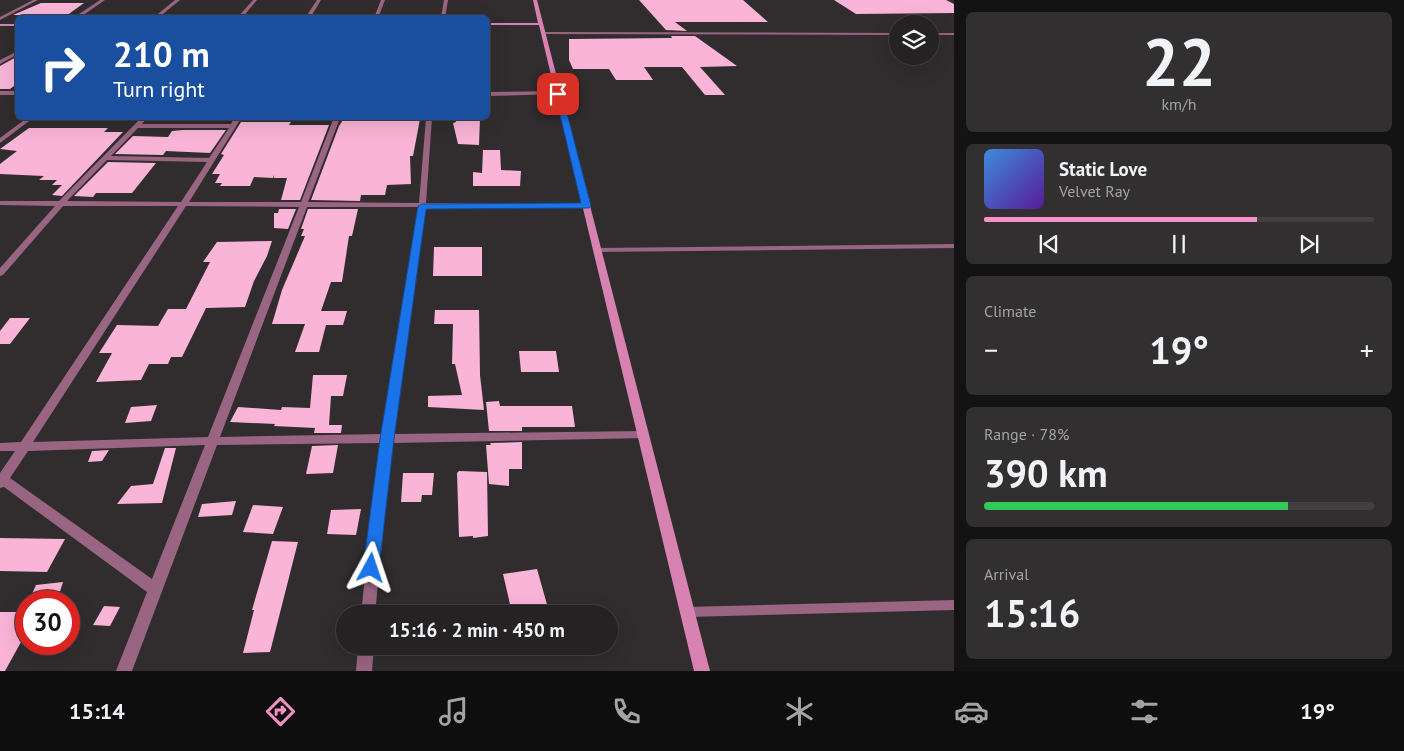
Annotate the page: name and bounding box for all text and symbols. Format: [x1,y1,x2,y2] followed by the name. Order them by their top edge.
[889,15,939,65] map controls
[889,15,939,65] button: layers
[1142,19,1216,103] text: 22
[113,31,210,77] text: 210 m
[30,35,95,100] icon: right
[537,73,579,115] pin
[113,75,205,103] text: Turn right
[544,80,572,108] icon: arrive
[1161,94,1197,114] text: km/h
[1059,157,1147,181] text: Static Love
[1059,181,1130,201] text: Velvet Ray
[1035,230,1063,258] icon: previous
[1165,230,1193,258] icon: pause
[1295,230,1323,258] icon: next
[984,301,1036,321] text: Climate
[1149,325,1209,374] text: 19°
[984,331,998,368] text: −
[1360,331,1374,368] text: +
[984,424,1069,444] text: Range · 78%
[984,448,1108,497] text: 390 km
[344,541,396,593] position arrow
[984,564,1029,584] text: Arrival
[984,588,1080,637] text: 15:16
[15,590,80,655] speed limit sign: 30
[389,618,565,642] text: 15:16 · 2 min · 450 m
[263,694,298,729] icon: directions
[436,694,471,729] icon: music
[609,694,644,729] icon: phone
[782,694,817,729] icon: climate
[954,694,989,729] icon: car
[1127,694,1162,729] icon: filters
[69,697,125,725] text: 15:14
[1300,697,1335,725] text: 19°

